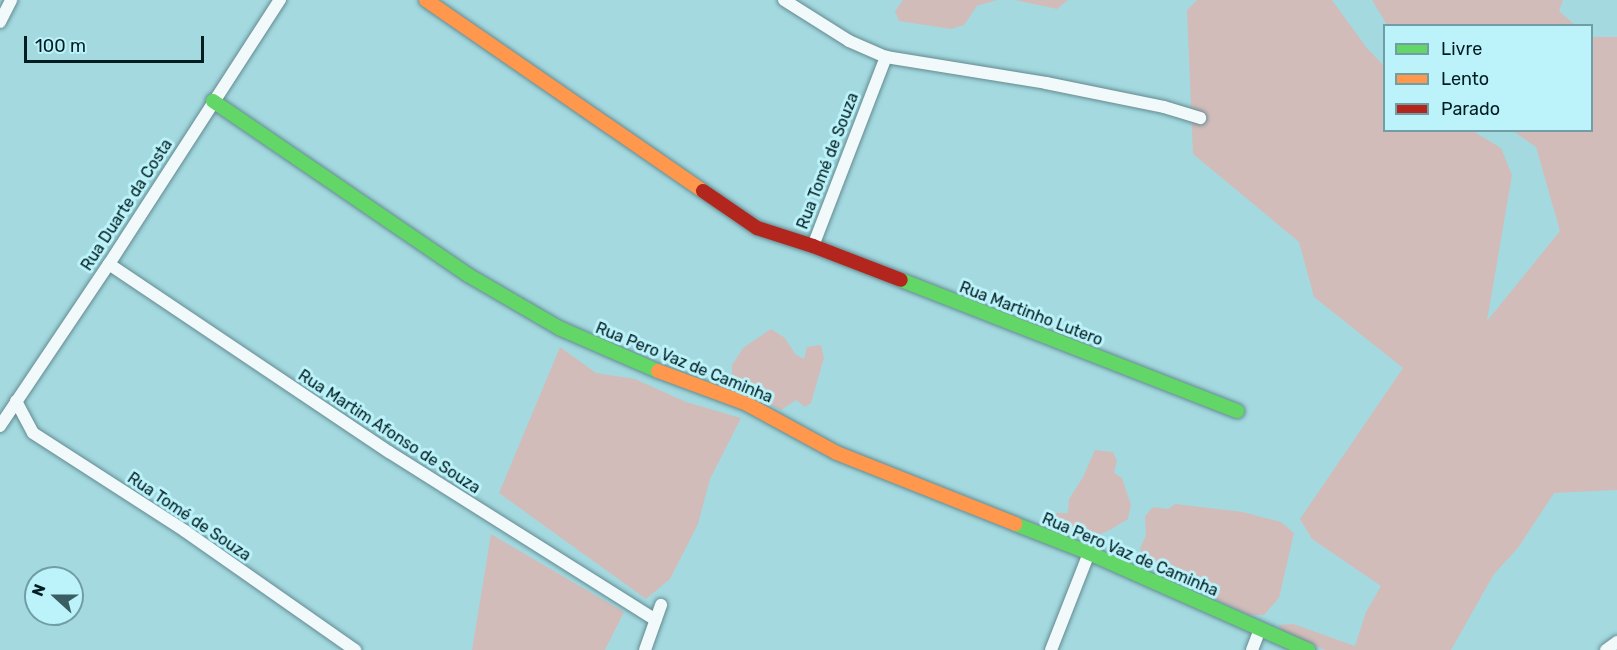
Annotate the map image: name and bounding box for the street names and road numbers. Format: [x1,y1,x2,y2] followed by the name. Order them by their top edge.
[793,90,863,232] street label: Rua Tomé de Souza
[77,136,177,274] street label: Rua Duarte da Costa
[957,278,1105,350] street label: Rua Martinho Lutero
[592,319,776,407] street label: Rua Pero Vaz de Caminha
[294,366,484,498] street label: Rua Martim Afonso de Souza
[124,468,254,566] street label: Rua Tomé de Souza
[1039,509,1221,601] street label: Rua Pero Vaz de Caminha

